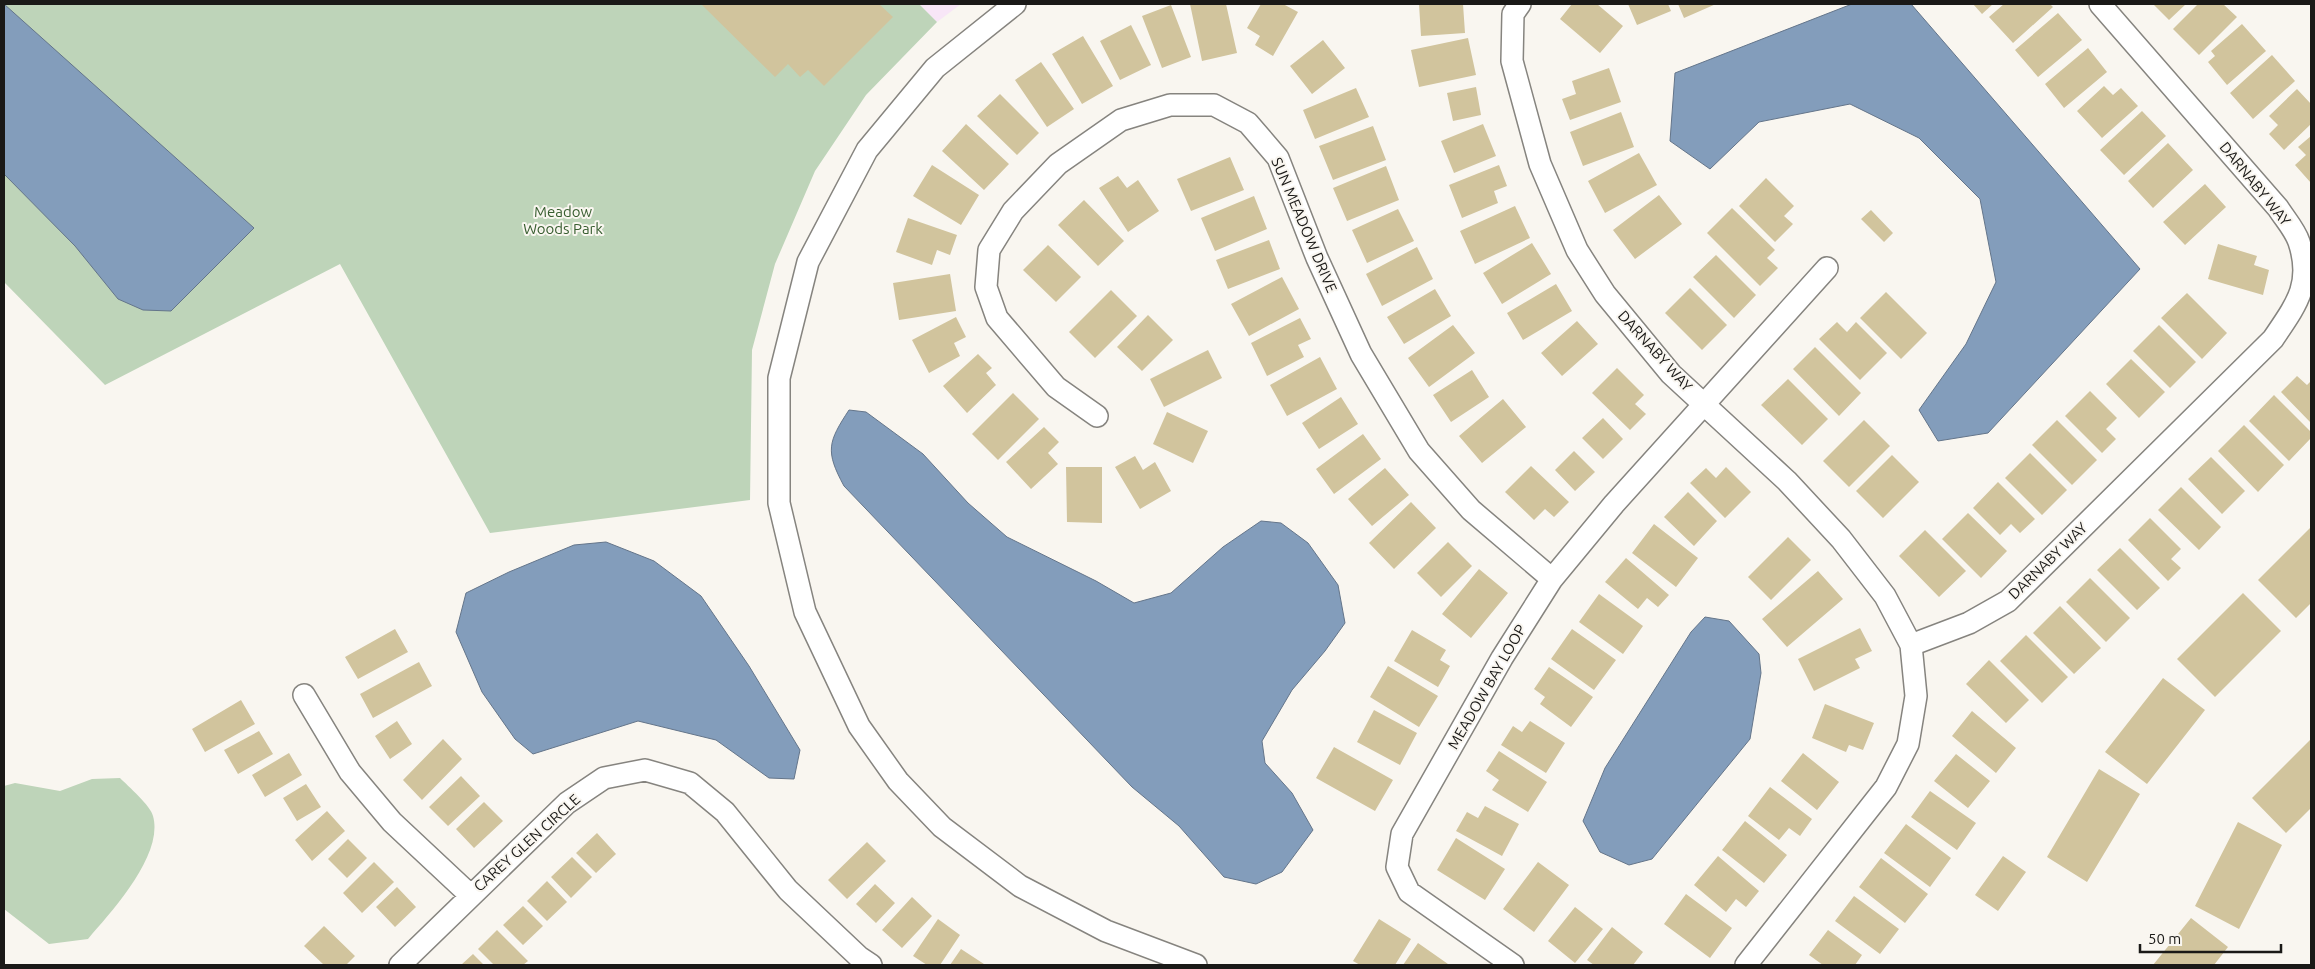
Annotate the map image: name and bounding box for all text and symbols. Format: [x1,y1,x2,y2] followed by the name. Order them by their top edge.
[2217,139,2294,229] street label: DARNABY WAY
[1268,155,1341,295] street label: SUN MEADOW DRIVE
[523,203,603,237] park label: Meadow Woods Park
[1615,307,1696,395] street label: DARNABY WAY
[2005,519,2091,602] street label: DARNABY WAY
[1444,622,1529,752] street label: MEADOW BAY LOOP
[470,791,583,895] street label: CAREY GLEN CIRCLE
[2140,922,2281,954] scale bar
[2148,930,2181,947] text: 50 m

